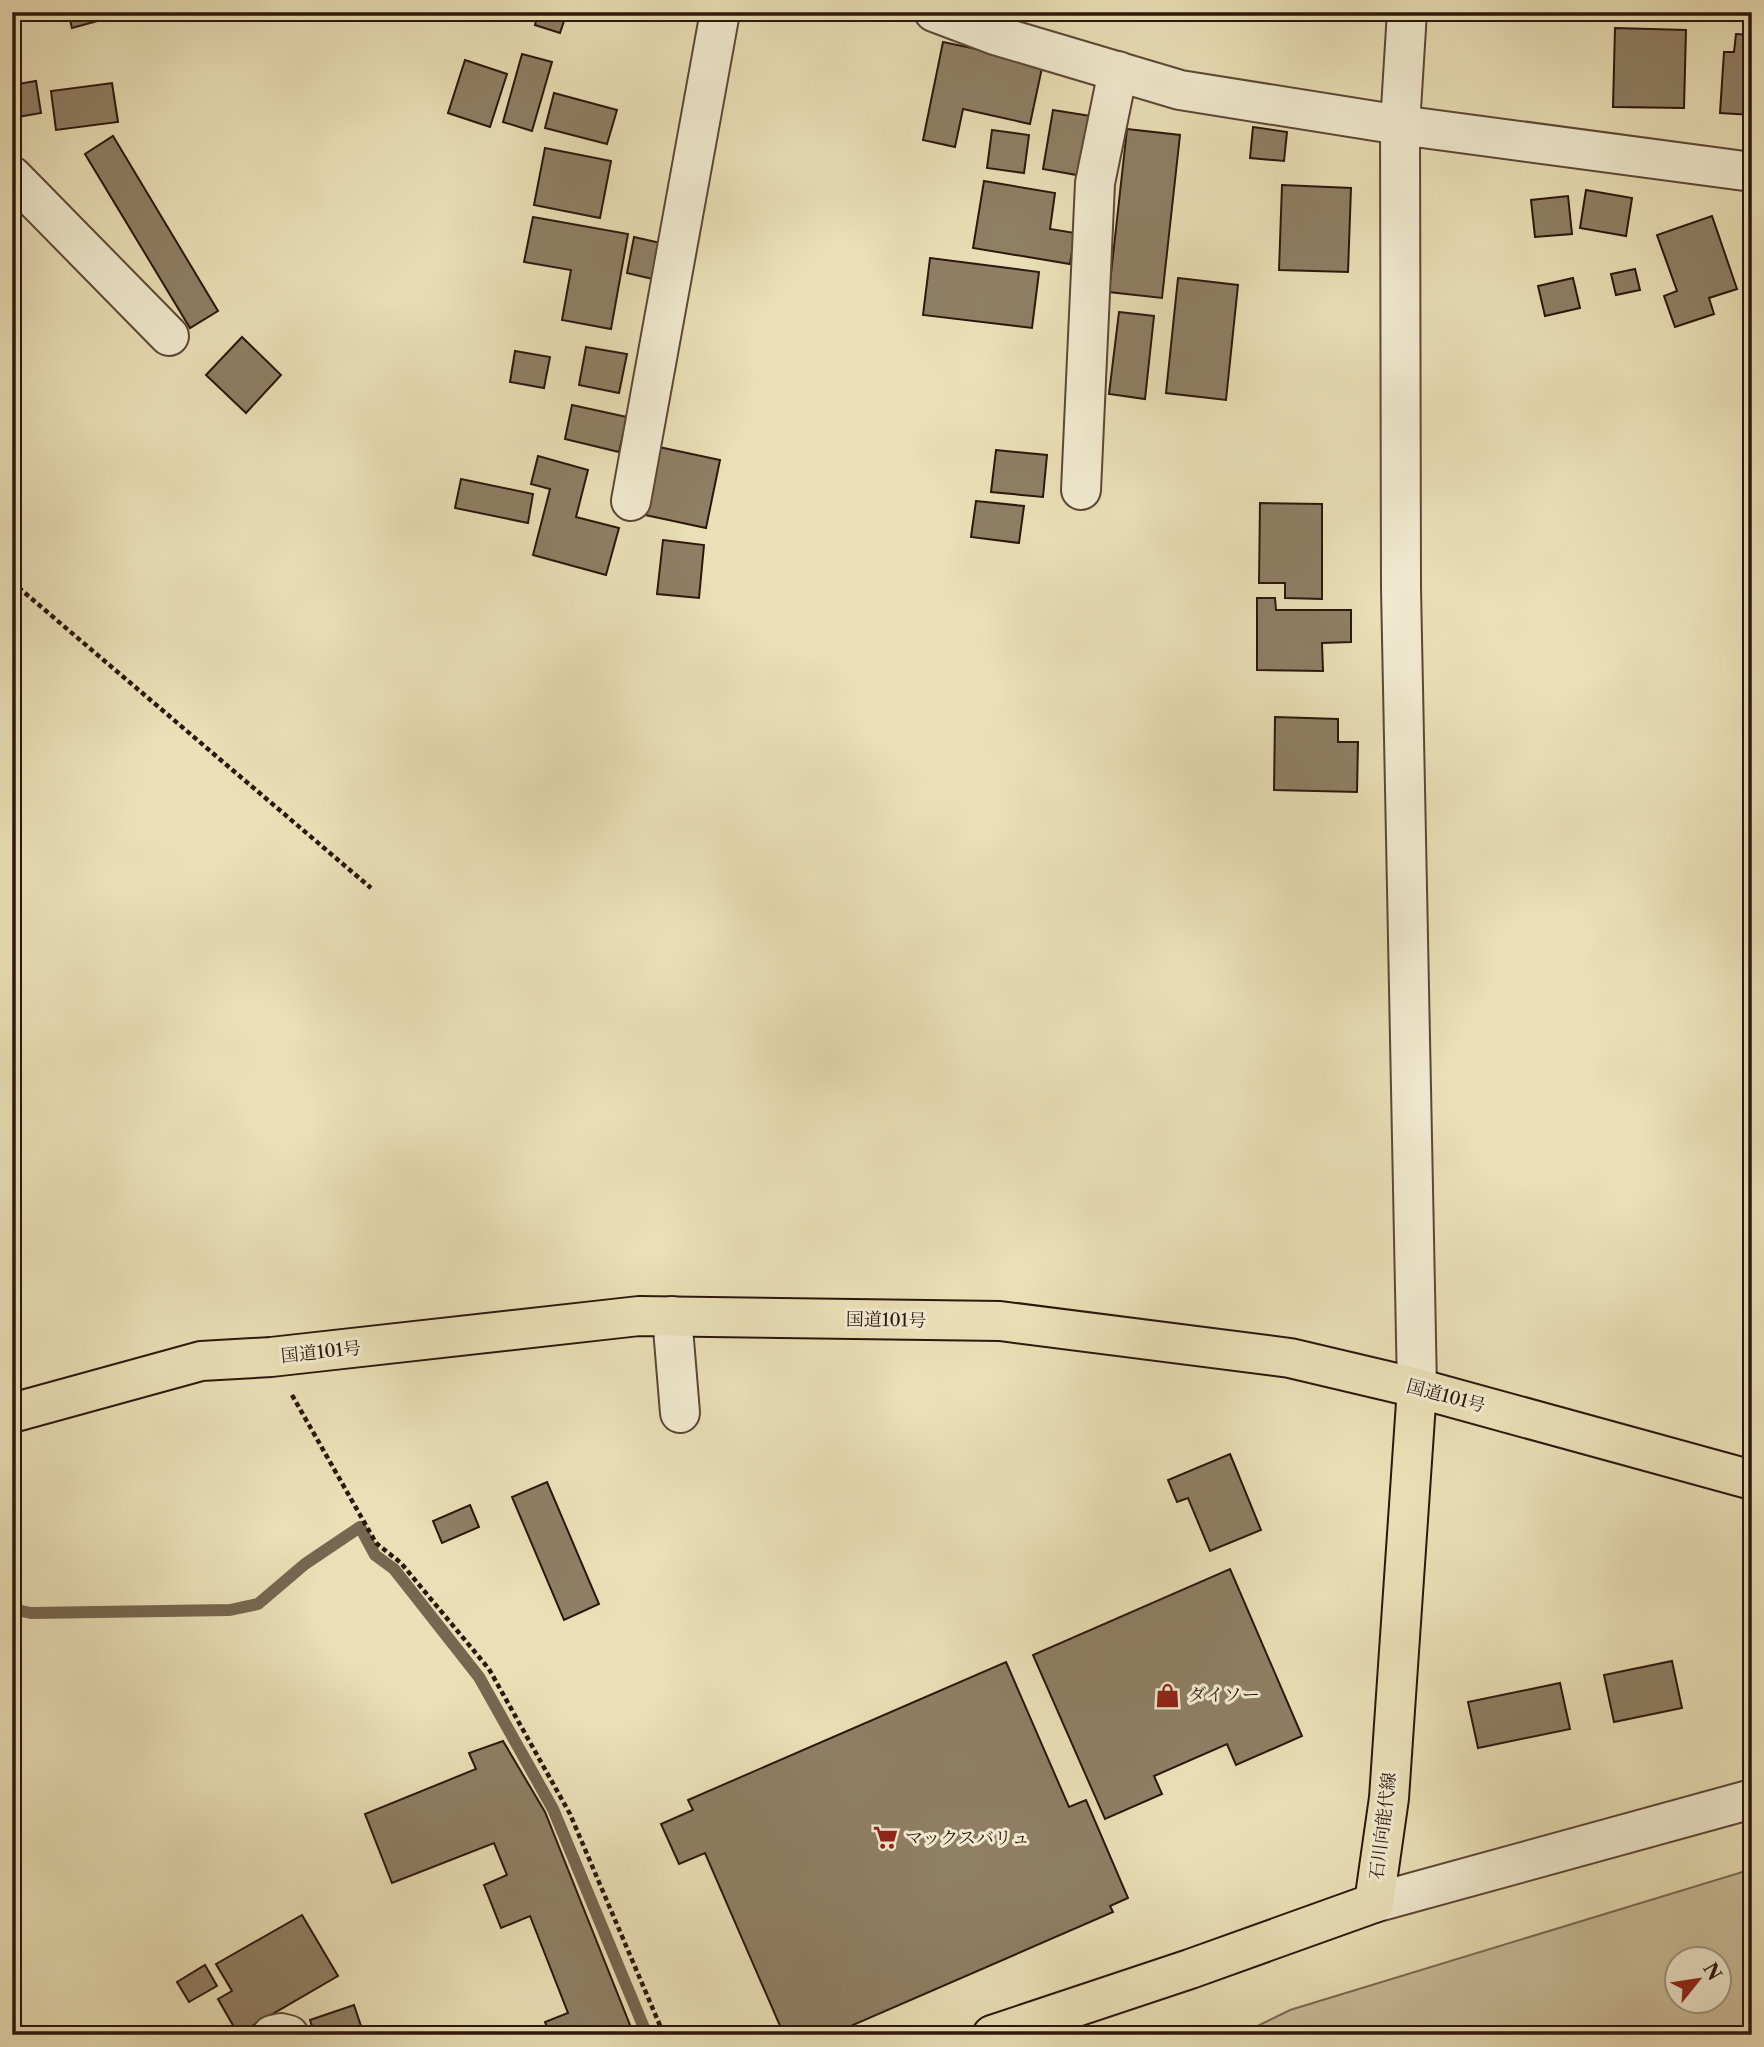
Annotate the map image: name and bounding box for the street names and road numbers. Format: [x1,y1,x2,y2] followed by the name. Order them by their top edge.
[846,1308,926,1332] street label: 国道101号
[280,1337,362,1367] street label: 国道101号
[1404,1375,1488,1417] street label: 国道101号
[1366,1771,1400,1881] street label: 石川向能代線

